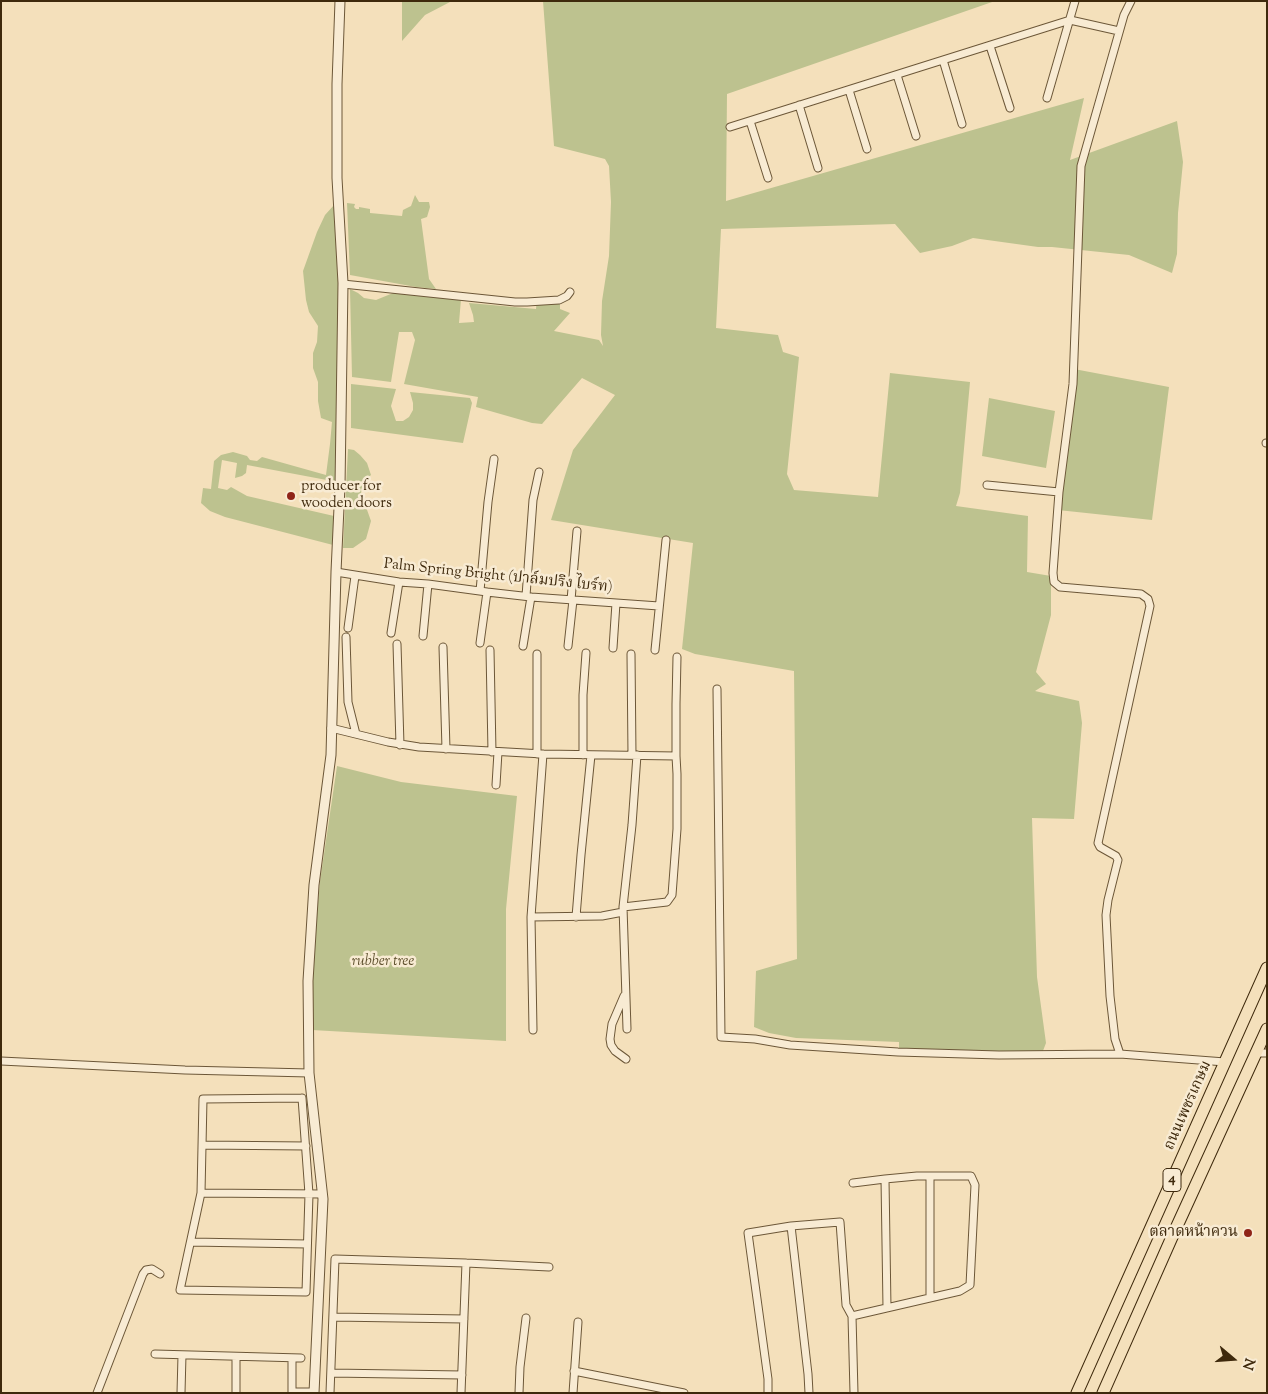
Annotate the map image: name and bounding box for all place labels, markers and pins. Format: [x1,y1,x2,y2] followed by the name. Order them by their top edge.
[301,478,392,513] place label: producer for wooden doors
[285,490,297,502] marker: producer for wooden doors
[1149,1224,1238,1242] place label: ตลาดหน้าควน
[1242,1227,1254,1239] marker: ตลาดหน้าควน

